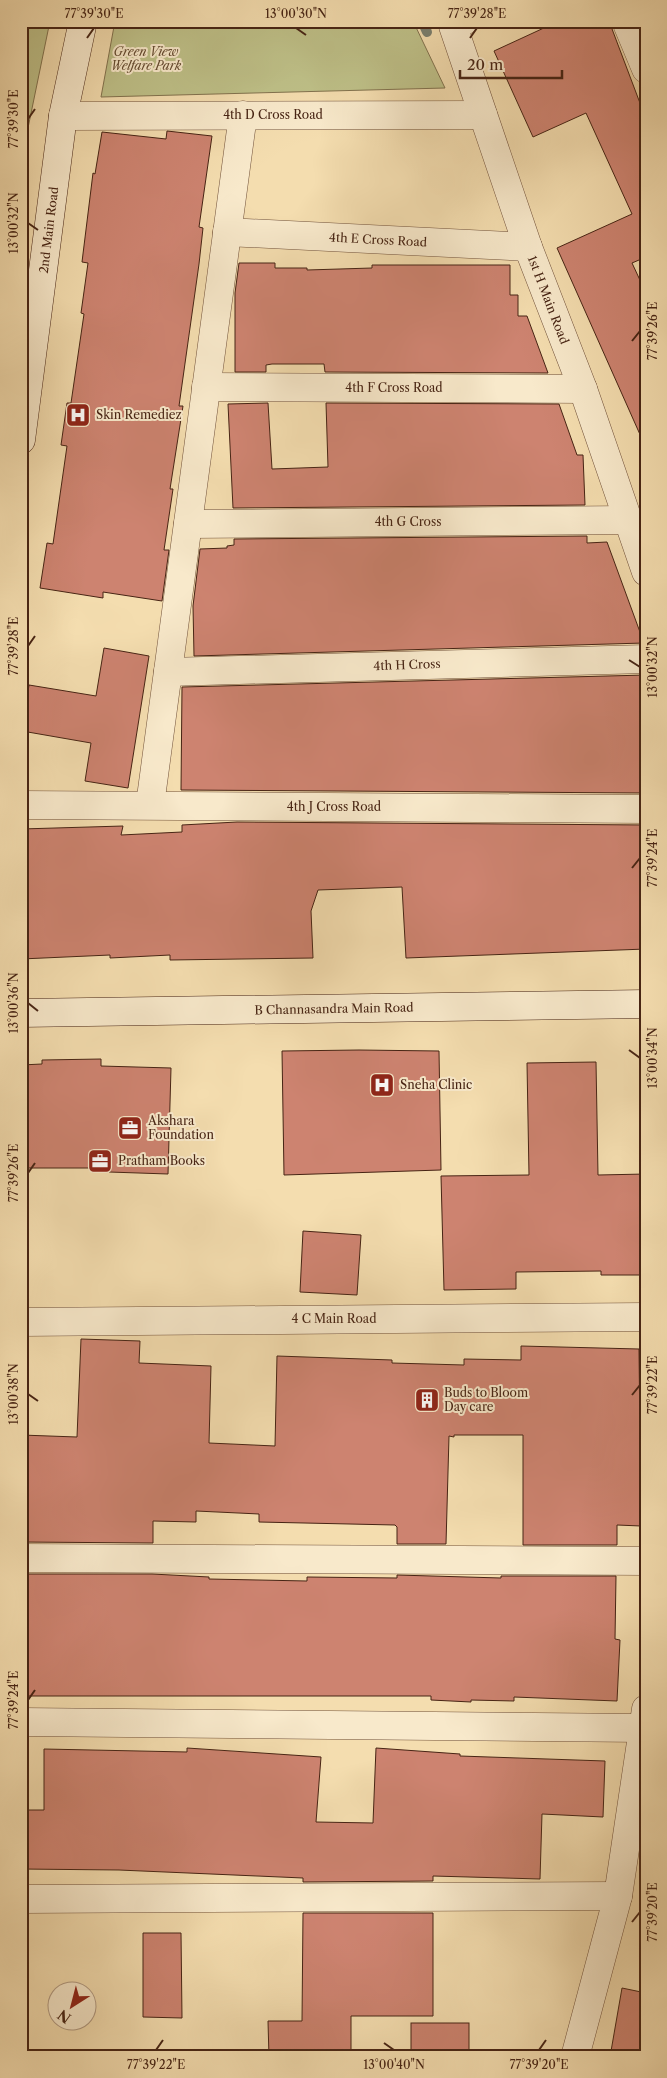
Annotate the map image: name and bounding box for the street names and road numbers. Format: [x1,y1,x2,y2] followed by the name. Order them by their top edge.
[223,107,324,122] street label: 4th D Cross Road
[36,185,61,274] street label: 2nd Main Road
[329,229,428,250] street label: 4th E Cross Road
[525,253,572,347] street label: 1st H Main Road
[345,380,443,395] street label: 4th F Cross Road
[375,514,441,529] street label: 4th G Cross
[373,656,441,673] street label: 4th H Cross
[287,799,382,814] street label: 4th J Cross Road
[254,1000,414,1017] street label: B Channasandra Main Road
[292,1311,377,1326] street label: 4 C Main Road

